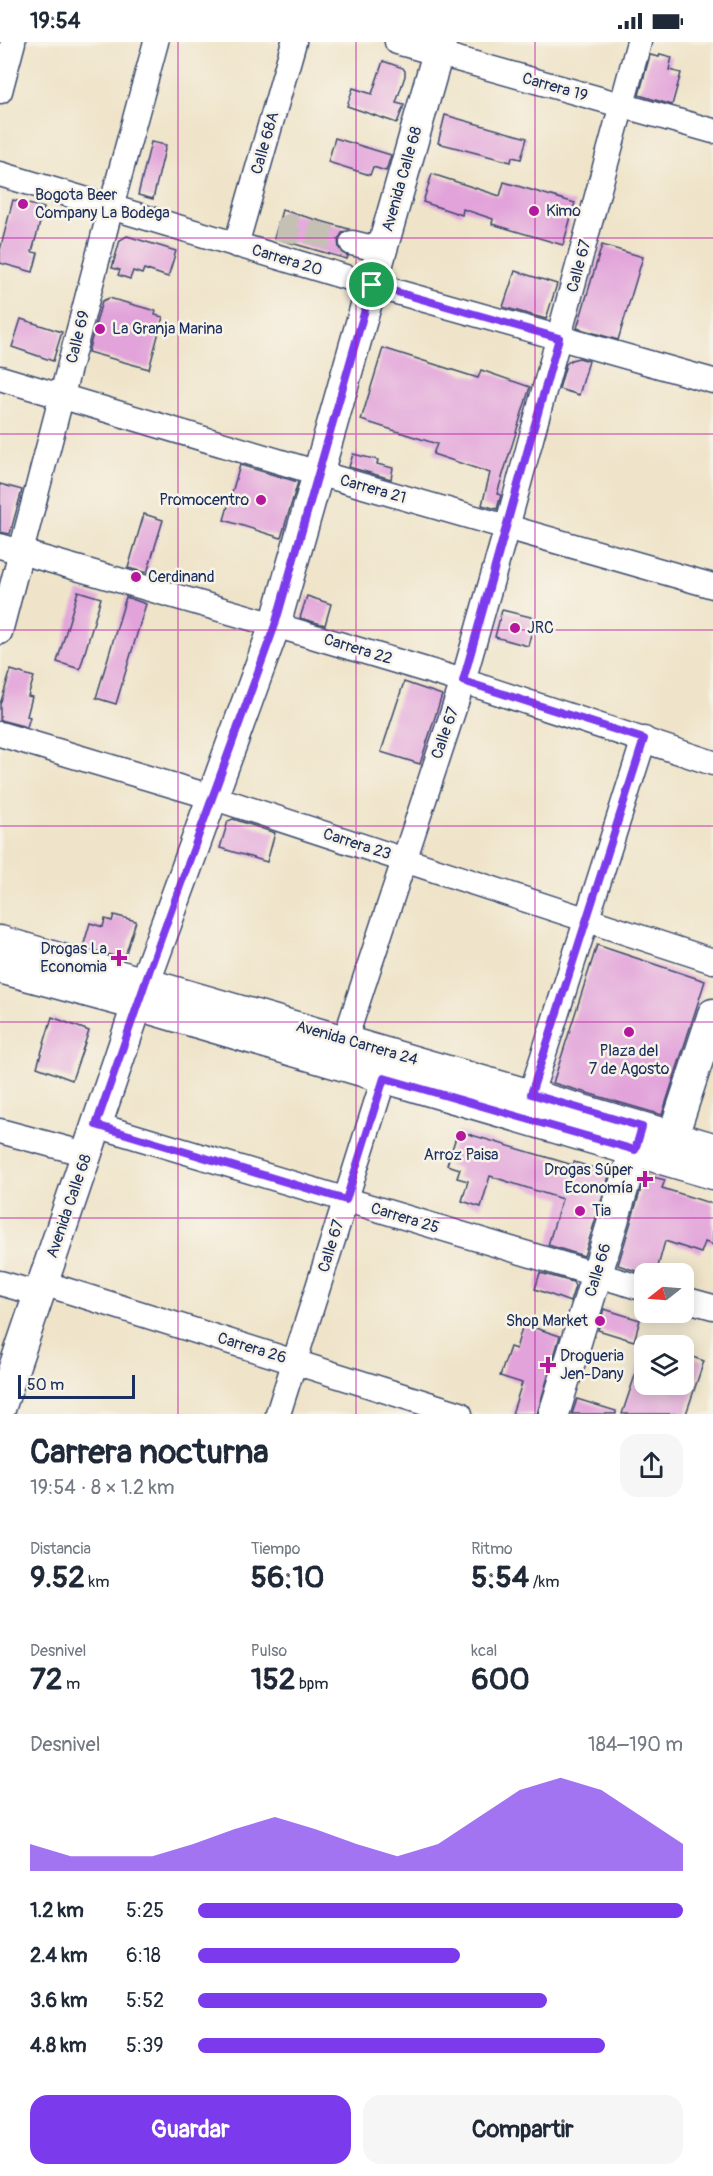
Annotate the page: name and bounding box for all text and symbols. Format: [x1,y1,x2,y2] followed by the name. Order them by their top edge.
[30,7,81,35] text: 19:54
[520,68,590,106] street label: Carrera 19
[247,109,283,177] street label: Calle 68A
[377,124,427,234] street label: Avenida Calle 68
[35,185,170,223] place label: Bogota Beer Company La Bodega
[16,197,30,211] marker: Bogota Beer Company La Bodega
[546,201,581,221] place label: Kimo
[527,204,541,218] marker: Kimo
[562,237,596,295] street label: Calle 67
[249,240,325,280] street label: Carrera 20
[346,259,397,310] pin
[355,268,388,301] icon: arrive
[62,308,94,366] street label: Calle 69
[112,319,223,339] place label: La Granja Marina
[93,322,107,336] marker: La Granja Marina
[337,470,409,508] street label: Carrera 21
[159,490,249,510] place label: Promocentro
[254,493,268,507] marker: Promocentro
[148,567,215,587] place label: Cerdinand
[129,570,143,584] marker: Cerdinand
[527,618,554,638] place label: JRC
[508,621,522,635] marker: JRC
[321,629,395,669] street label: Carrera 22
[427,704,463,762] street label: Calle 67
[320,824,394,864] street label: Carrera 23
[40,939,107,977] place label: Drogas La Economia
[112,951,126,965] marker: Drogas La Economia
[294,1016,420,1070] street label: Avenida Carrera 24
[622,1025,636,1039] marker: Plaza del 7 de Agosto
[589,1041,670,1079] place label: Plaza del 7 de Agosto
[454,1129,468,1143] marker: Arroz Paisa
[424,1145,498,1165] place label: Arroz Paisa
[42,1151,96,1261] street label: Avenida Calle 68
[544,1160,633,1198] place label: Drogas Súper Economía
[638,1172,652,1186] marker: Drogas Súper Economía
[368,1198,442,1238] street label: Carrera 25
[592,1201,611,1221] place label: Tia
[573,1204,587,1218] marker: Tia
[314,1217,349,1275] street label: Calle 67
[580,1241,616,1299] street label: Calle 66
[634,1263,694,1323] north arrow
[634,1263,694,1395] map controls
[506,1311,589,1331] place label: Shop Market
[593,1314,607,1328] marker: Shop Market
[215,1328,289,1368] street label: Carrera 26
[634,1335,694,1395] button: layers
[560,1346,624,1384] place label: Drogueria Jen-Dany
[541,1358,555,1372] marker: Drogueria Jen-Dany
[18,1372,135,1400] scale bar
[27,1375,64,1395] text: 50 m
[30,1432,269,1473] text: Carrera nocturna
[620,1434,683,1497] button: share
[30,1475,175,1500] text: 19:54 · 8 × 1.2 km
[30,1539,91,1559] text: Distancia
[251,1539,300,1559] text: Tiempo
[471,1539,513,1559] text: Ritmo
[30,1559,85,1596] text: 9.52
[251,1559,325,1596] text: 56:10
[471,1559,529,1596] text: 5:54
[85,1572,109,1592] text: km
[529,1572,559,1592] text: /km
[30,1641,86,1661] text: Desnivel
[251,1641,287,1661] text: Pulso
[471,1641,497,1661] text: kcal
[30,1661,63,1698] text: 72
[251,1661,295,1698] text: 152
[471,1661,530,1698] text: 600
[63,1674,80,1694] text: m
[295,1674,329,1694] text: bpm
[30,1732,100,1757] text: Desnivel
[588,1732,683,1757] text: 184–190 m
[30,1898,84,1923] text: 1.2 km
[126,1898,164,1923] text: 5:25
[30,1943,88,1968] text: 2.4 km
[126,1943,161,1968] text: 6:18
[30,1988,88,2013] text: 3.6 km
[126,1988,164,2013] text: 5:52
[30,2033,87,2058] text: 4.8 km
[126,2033,164,2058] text: 5:39
[30,2095,351,2164] button: Guardar
[363,2095,683,2164] button: Compartir

